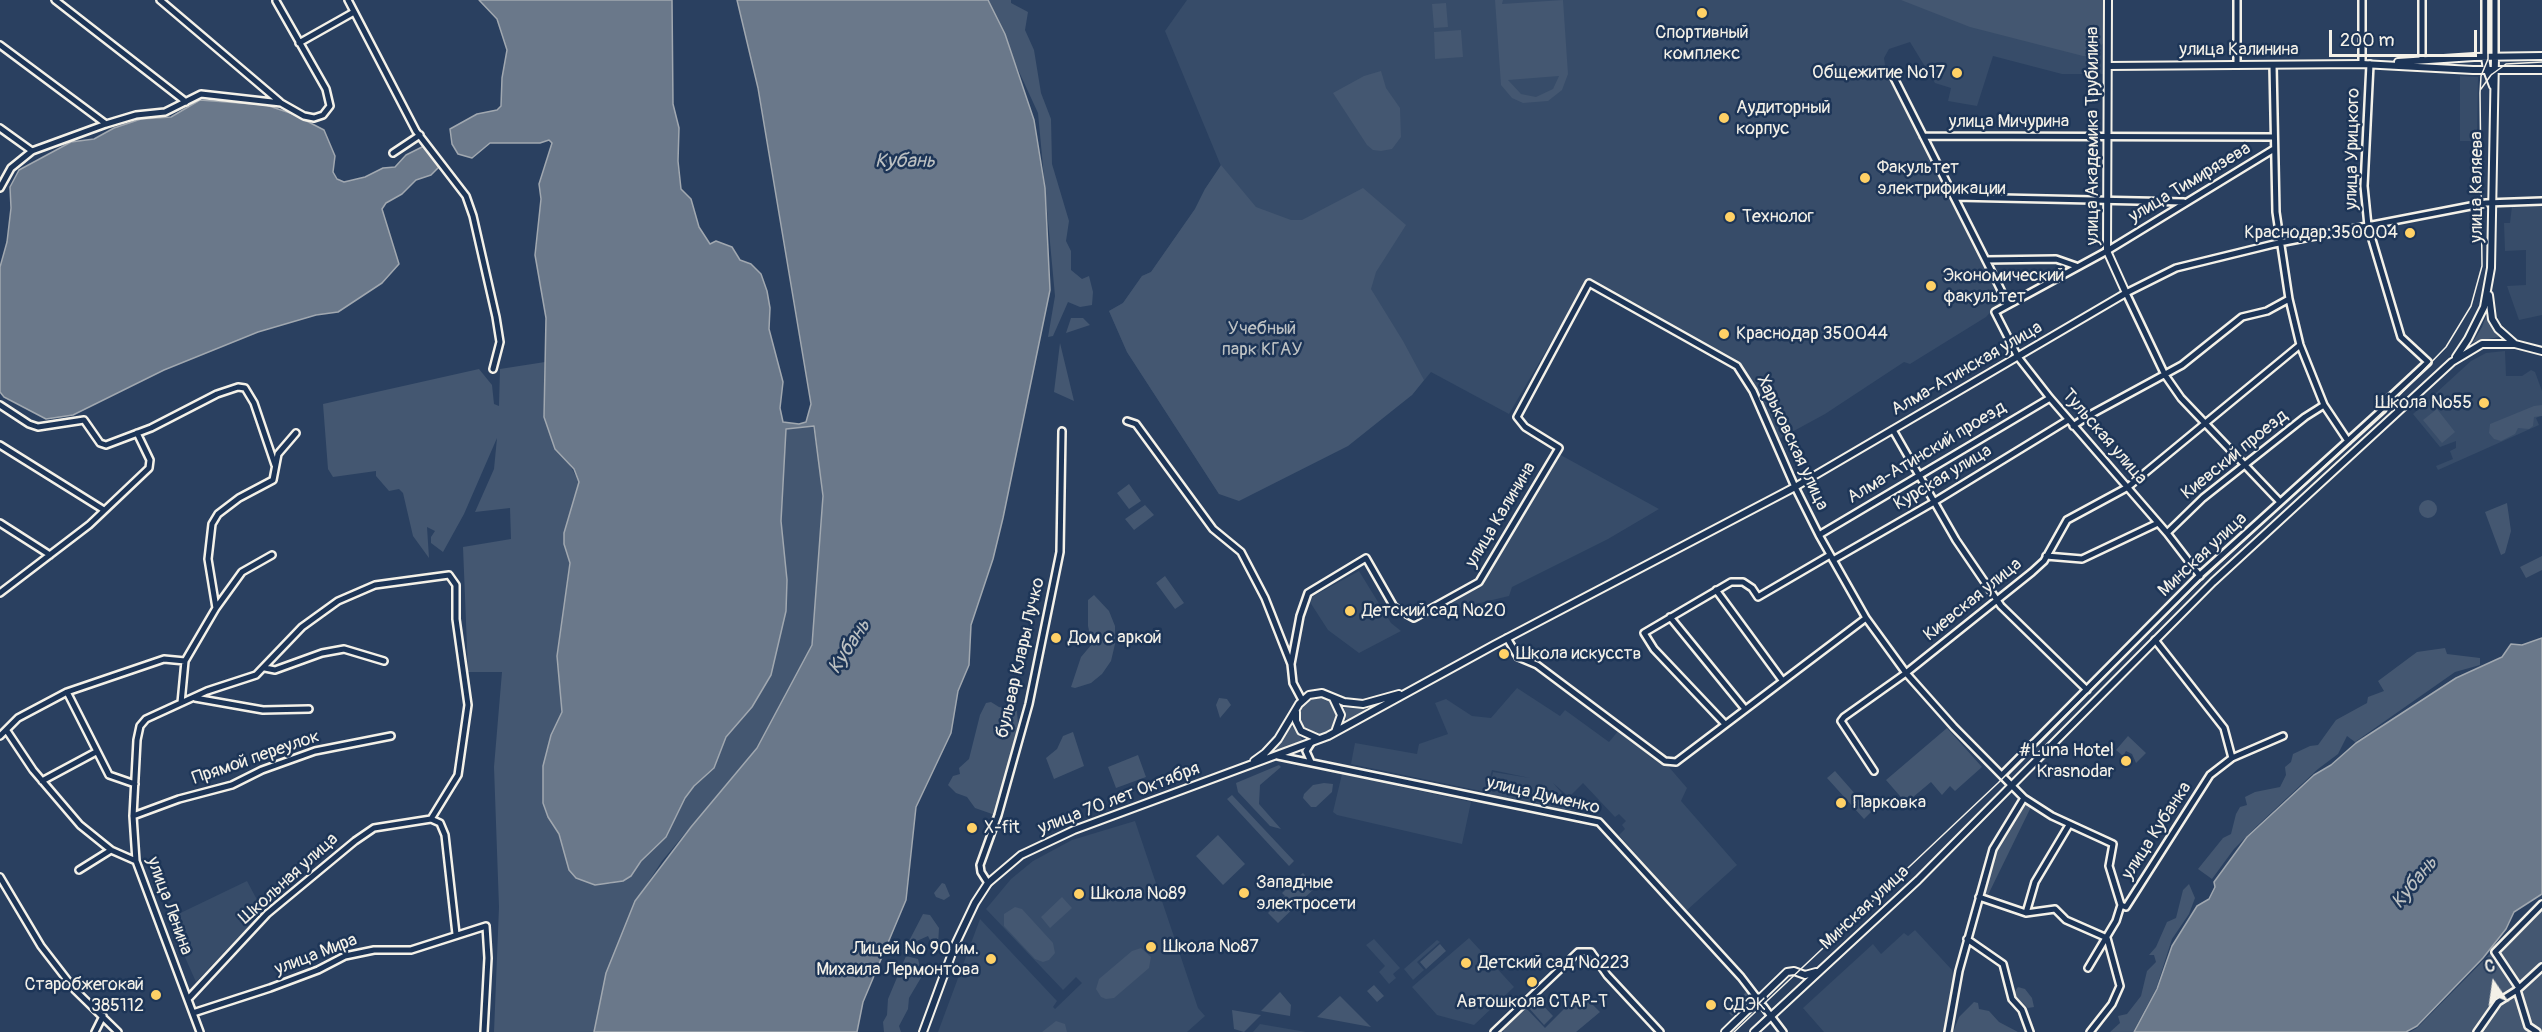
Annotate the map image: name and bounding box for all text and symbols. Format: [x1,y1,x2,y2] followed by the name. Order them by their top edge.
[1695,6,1709,20] marker: Спортивный комплекс
[2332,18,2480,56] scale bar
[1655,22,1749,64] place label: Спортивный комплекс
[2082,27,2104,245] street label: улица Академика Трубилина
[2340,29,2395,52] text: 200 m
[2179,39,2299,61] street label: улица Калинина
[1812,62,1945,84] place label: Общежитие №17
[1950,66,1964,80] marker: Общежитие №17
[2341,88,2365,210] street label: улица Урицкого
[1736,97,1831,140] place label: Аудиторный корпус
[1717,111,1731,125] marker: Аудиторный корпус
[1949,111,2069,133] street label: улица Мичурина
[2466,131,2488,243] street label: улица Каляева
[2125,138,2255,228] street label: улица Тимирязева
[875,150,935,174] water label: Кубань
[1877,157,2006,200] place label: Факультет электрификации
[1858,171,1872,185] marker: Факультет электрификации
[1742,206,1814,228] place label: Технолог
[1723,210,1737,224] marker: Технолог
[2244,222,2398,244] place label: Краснодар 350004
[2403,226,2417,240] marker: Краснодар 350004
[1943,265,2064,308] place label: Экономический факультет
[1924,279,1938,293] marker: Экономический факультет
[1888,317,2046,421] street label: Алма-Атинская улица
[1222,318,1302,360] park label: Учебный парк КГАУ
[1736,323,1888,345] place label: Краснодар 350044
[1717,327,1731,341] marker: Краснодар 350044
[1751,372,1833,514] street label: Харьковская улица
[2057,385,2151,489] street label: Тульская улица
[2375,392,2472,414] place label: Школа №55
[2477,396,2491,410] marker: Школа №55
[1844,397,2010,509] street label: Алма-Атинский проезд
[2177,405,2293,505] street label: Киевский проезд
[1890,440,1996,516] street label: Курская улица
[1461,458,1541,572] street label: улица Калинина
[2154,508,2252,602] street label: Минская улица
[1920,554,2026,646] street label: Киевская улица
[992,576,1050,740] street label: бульвар Клары Лучко
[1362,600,1506,622] place label: Детский сад №20
[1343,604,1357,618] marker: Детский сад №20
[824,615,876,679] water label: Кубань
[1068,627,1162,649] place label: Дом с аркой
[1049,631,1063,645] marker: Дом с аркой
[1516,643,1641,665] place label: Школа искусств
[1497,647,1511,661] marker: Школа искусств
[189,726,323,790] street label: Прямой переулок
[2020,740,2114,783] place label: #Luna Hotel Krasnodar
[2119,754,2133,768] marker: #Luna Hotel Krasnodar
[1035,758,1203,840] street label: улица 70 лет Октября
[1484,772,1602,820] street label: улица Думенко
[2117,778,2197,884] street label: улица Кубанка
[1853,792,1926,814] place label: Парковка
[1834,796,1848,810] marker: Парковка
[984,817,1020,839] place label: X-fit
[965,821,979,835] marker: X-fit
[235,829,343,929] street label: Школьная улица
[2387,852,2443,914] water label: Кубань
[141,854,197,958] street label: улица Ленина
[1816,861,1914,955] street label: Минская улица
[1256,872,1356,914] place label: Западные электросети
[1091,883,1187,905] place label: Школа №89
[1237,886,1251,900] marker: Западные электросети
[1072,887,1086,901] marker: Школа №89
[272,929,360,981] street label: улица Мира
[1163,936,1259,958] place label: Школа №87
[816,938,979,980] place label: Лицей № 90 им. Михаила Лермонтова
[1144,940,1158,954] marker: Школа №87
[984,952,998,966] marker: Лицей № 90 им. Михаила Лермонтова
[1478,952,1629,974] place label: Детский сад №223
[2464,954,2524,1014] north arrow
[1459,956,1473,970] marker: Детский сад №223
[2483,956,2497,977] text: С
[25,974,144,1016] place label: Старобжегокай 385112
[1525,975,1539,989] marker: Автошкола СТАР-Т
[149,988,163,1002] marker: Старобжегокай 385112
[1456,991,1608,1013] place label: Автошкола СТАР-Т
[1723,994,1766,1016] place label: СДЭК
[1704,998,1718,1012] marker: СДЭК

